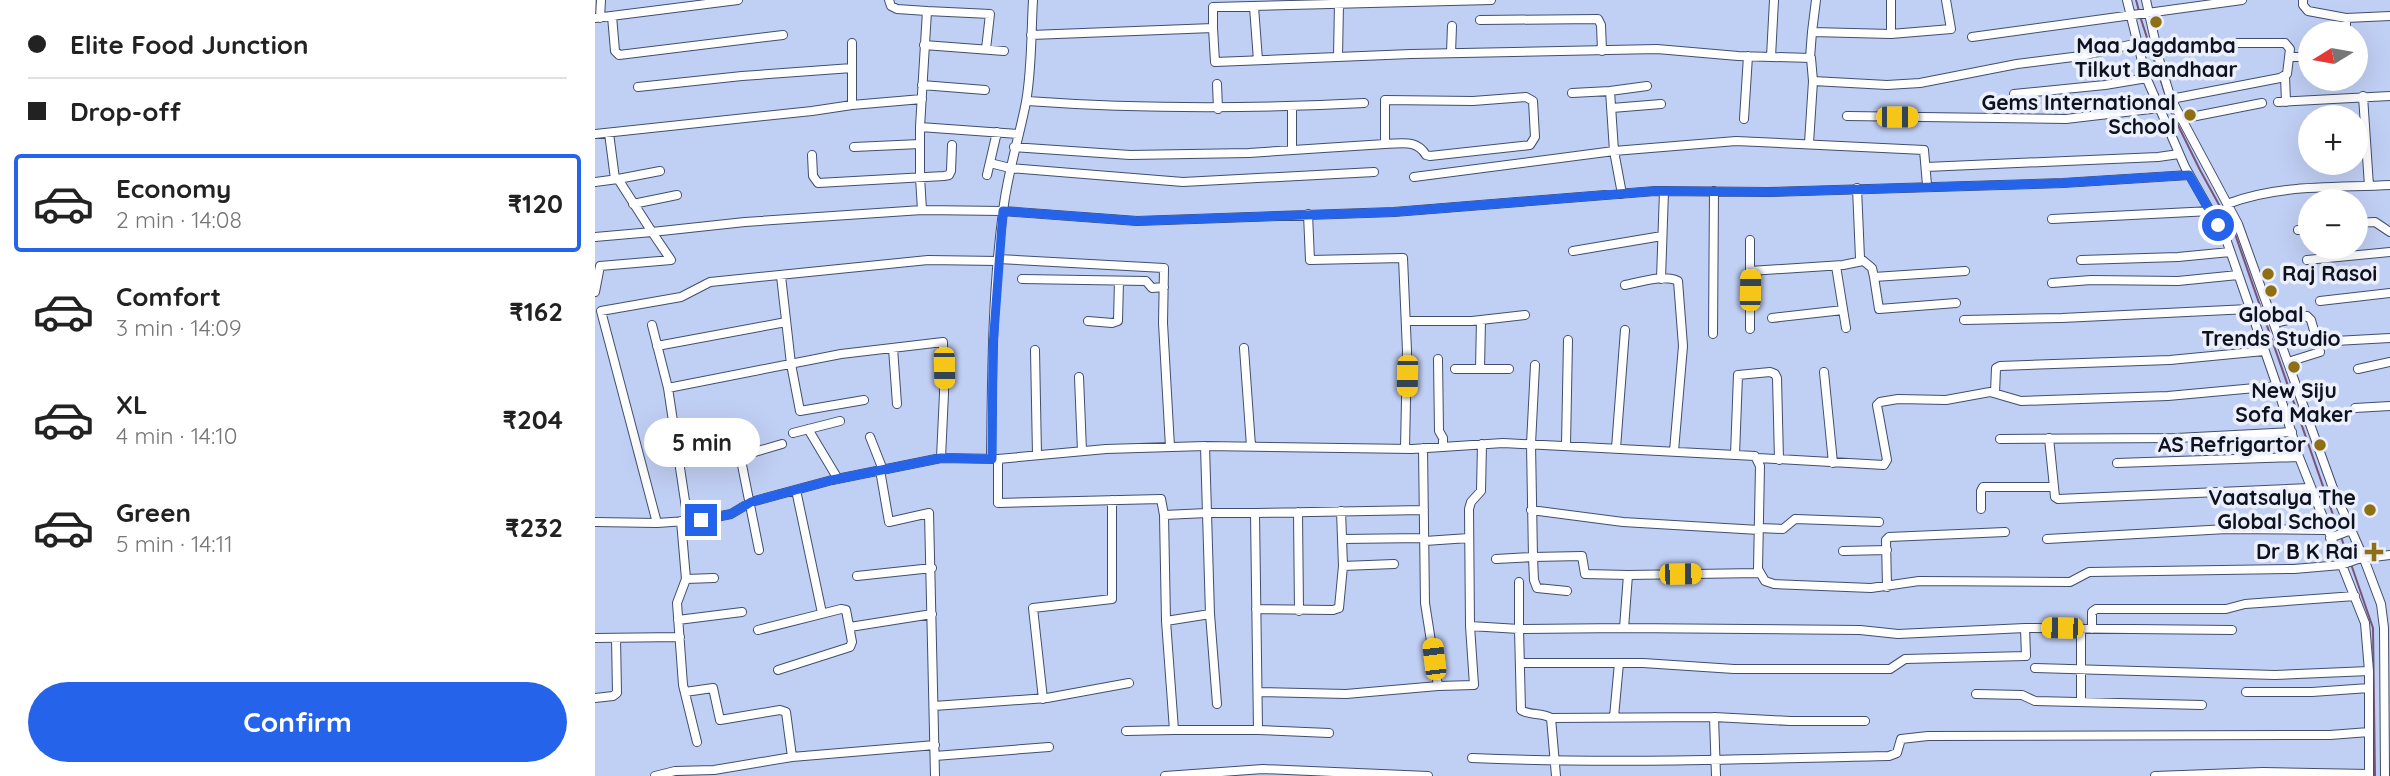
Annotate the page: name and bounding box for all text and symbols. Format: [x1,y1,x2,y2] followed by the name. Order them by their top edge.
[2148,14,2164,30] marker: Maa Jagdamba Tilkut Bandhaar
[2298,21,2368,91] north arrow
[2298,21,2368,259] map controls
[70,28,309,61] text: Elite Food Junction
[2074,32,2238,82] place label: Maa Jagdamba Tilkut Bandhaar
[1982,89,2176,139] place label: Gems International School
[70,95,181,128] text: Drop-off
[2298,105,2368,175] button: +
[1877,107,1919,128] car
[2182,107,2198,123] marker: Gems International School
[32,172,95,235] icon: car
[116,172,231,205] text: Economy
[508,187,563,220] text: ₹120
[2298,189,2368,259] button: −
[116,205,242,234] text: 2 min · 14:08
[2202,209,2234,241] route start
[2282,260,2377,286] place label: Raj Rasoi
[2260,266,2276,282] marker: Raj Rasoi
[1740,269,1761,311] car
[32,280,95,343] icon: car
[116,280,221,313] text: Comfort
[2263,283,2279,299] marker: Global Trends Studio
[509,295,563,328] text: ₹162
[2201,301,2341,351] place label: Global Trends Studio
[116,313,242,342] text: 3 min · 14:09
[934,347,955,389] car
[1397,355,1418,397] car
[2286,359,2302,375] marker: New Siju Sofa Maker
[2235,377,2353,427] place label: New Siju Sofa Maker
[32,388,95,451] icon: car
[116,388,148,421] text: XL
[503,403,563,436] text: ₹204
[643,419,759,468] callout: 5 min
[116,421,237,450] text: 4 min · 14:10
[672,428,732,457] text: 5 min
[2158,431,2306,457] place label: AS Refrigartor
[2312,437,2328,453] marker: AS Refrigartor
[2208,484,2356,534] place label: Vaatsalya The Global School
[32,496,95,559] icon: car
[116,496,191,529] text: Green
[2362,502,2378,518] marker: Vaatsalya The Global School
[685,504,717,536] route end
[505,511,563,544] text: ₹232
[116,529,233,558] text: 5 min · 14:11
[2256,538,2358,564] place label: Dr B K Rai
[2364,542,2384,562] marker: Dr B K Rai
[1659,563,1702,585] car
[2041,617,2084,639] car
[1422,637,1447,681] car
[28,682,567,762] button: Confirm

